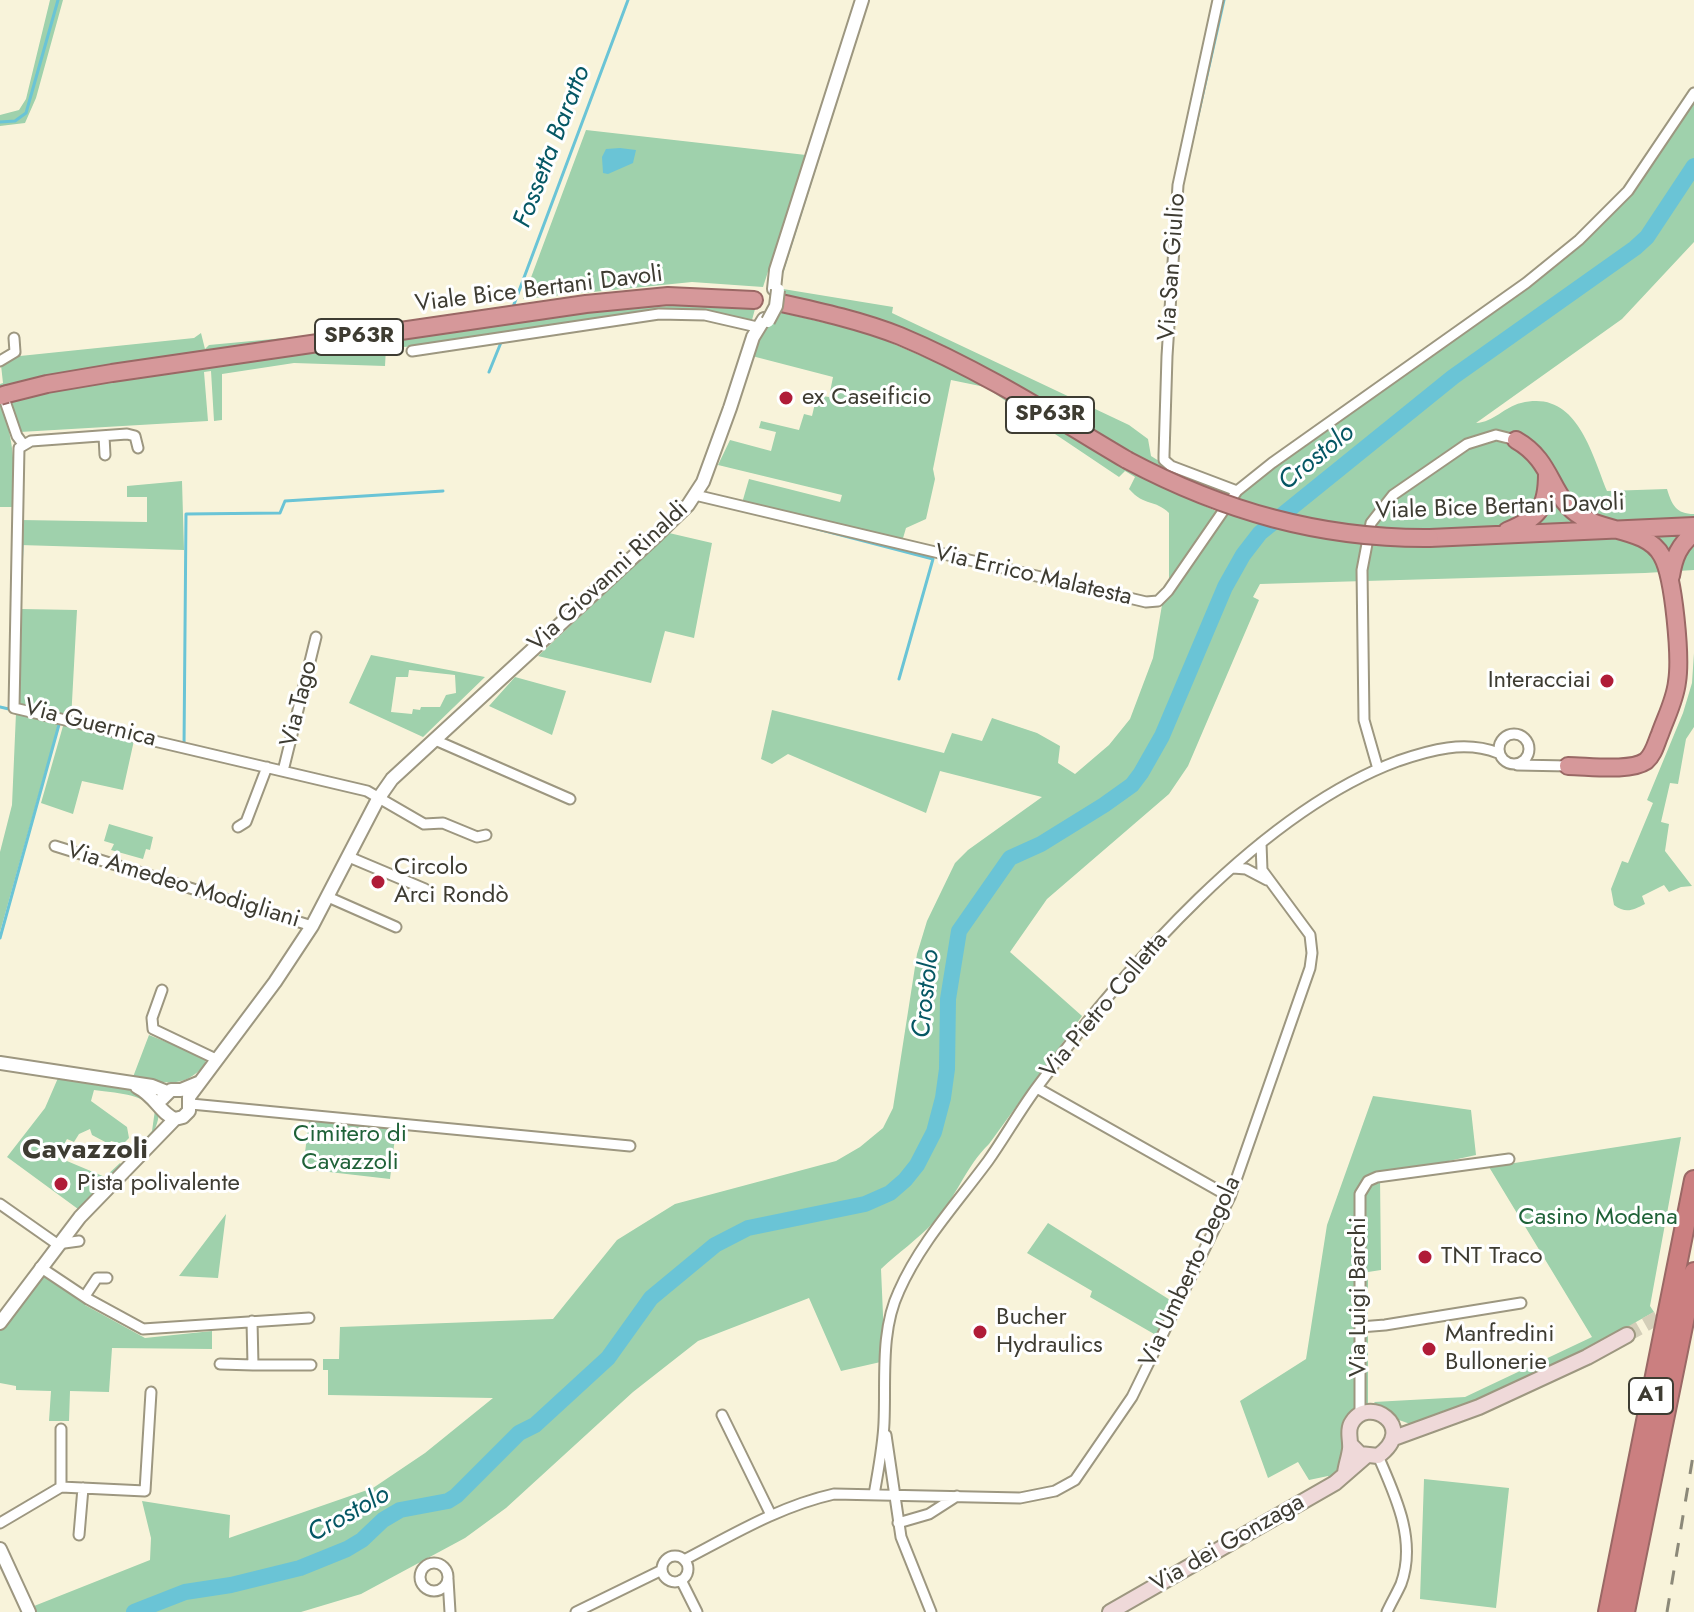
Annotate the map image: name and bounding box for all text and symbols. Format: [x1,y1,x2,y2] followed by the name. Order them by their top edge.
[508,62,598,232] water label: Fossetta Baratto
[1153,192,1193,342] street label: Via San Giulio
[413,261,665,319] street label: Viale Bice Bertani Davoli
[315,319,403,355] road number: SP63R
[802,384,931,412] place label: ex Caseificio
[777,389,795,407] marker: ex Caseificio
[1006,397,1094,433] road number: SP63R
[1273,418,1361,498] water label: Crostolo
[1375,489,1625,527] street label: Viale Bice Bertani Davoli
[523,495,695,659] street label: Via Giovanni Rinaldi
[932,539,1134,613] street label: Via Errico Malatesta
[275,658,325,750] street label: Via Tago
[1488,667,1591,695] place label: Interacciai
[1598,672,1616,690] marker: Interacciai
[21,694,159,754] street label: Via Guernica
[63,837,303,935] street label: Via Amedeo Modigliani
[394,854,509,910] place label: Circolo Arci Rondò
[369,873,387,891] marker: Circolo Arci Rondò
[1035,927,1175,1085] street label: Via Pietro Colletta
[907,948,947,1040] water label: Crostolo
[293,1121,407,1177] park label: Cimitero di Cavazzoli
[22,1134,148,1168] district label: Cavazzoli
[77,1170,240,1198] place label: Pista polivalente
[1134,1172,1248,1372] street label: Via Umberto Degola
[52,1175,70,1193] marker: Pista polivalente
[1518,1204,1678,1232] park label: Casino Modena
[1345,1217,1373,1377] street label: Via Luigi Barchi
[1441,1243,1543,1271] place label: TNT Traco
[1416,1248,1434,1266] marker: TNT Traco
[996,1304,1103,1360] place label: Bucher Hydraulics
[1445,1321,1554,1377] place label: Manfredini Bullonerie
[971,1323,989,1341] marker: Bucher Hydraulics
[1420,1340,1438,1358] marker: Manfredini Bullonerie
[1629,1378,1673,1414] road number: A1
[303,1480,395,1550] water label: Crostolo
[1146,1488,1310,1600] street label: Via dei Gonzaga

